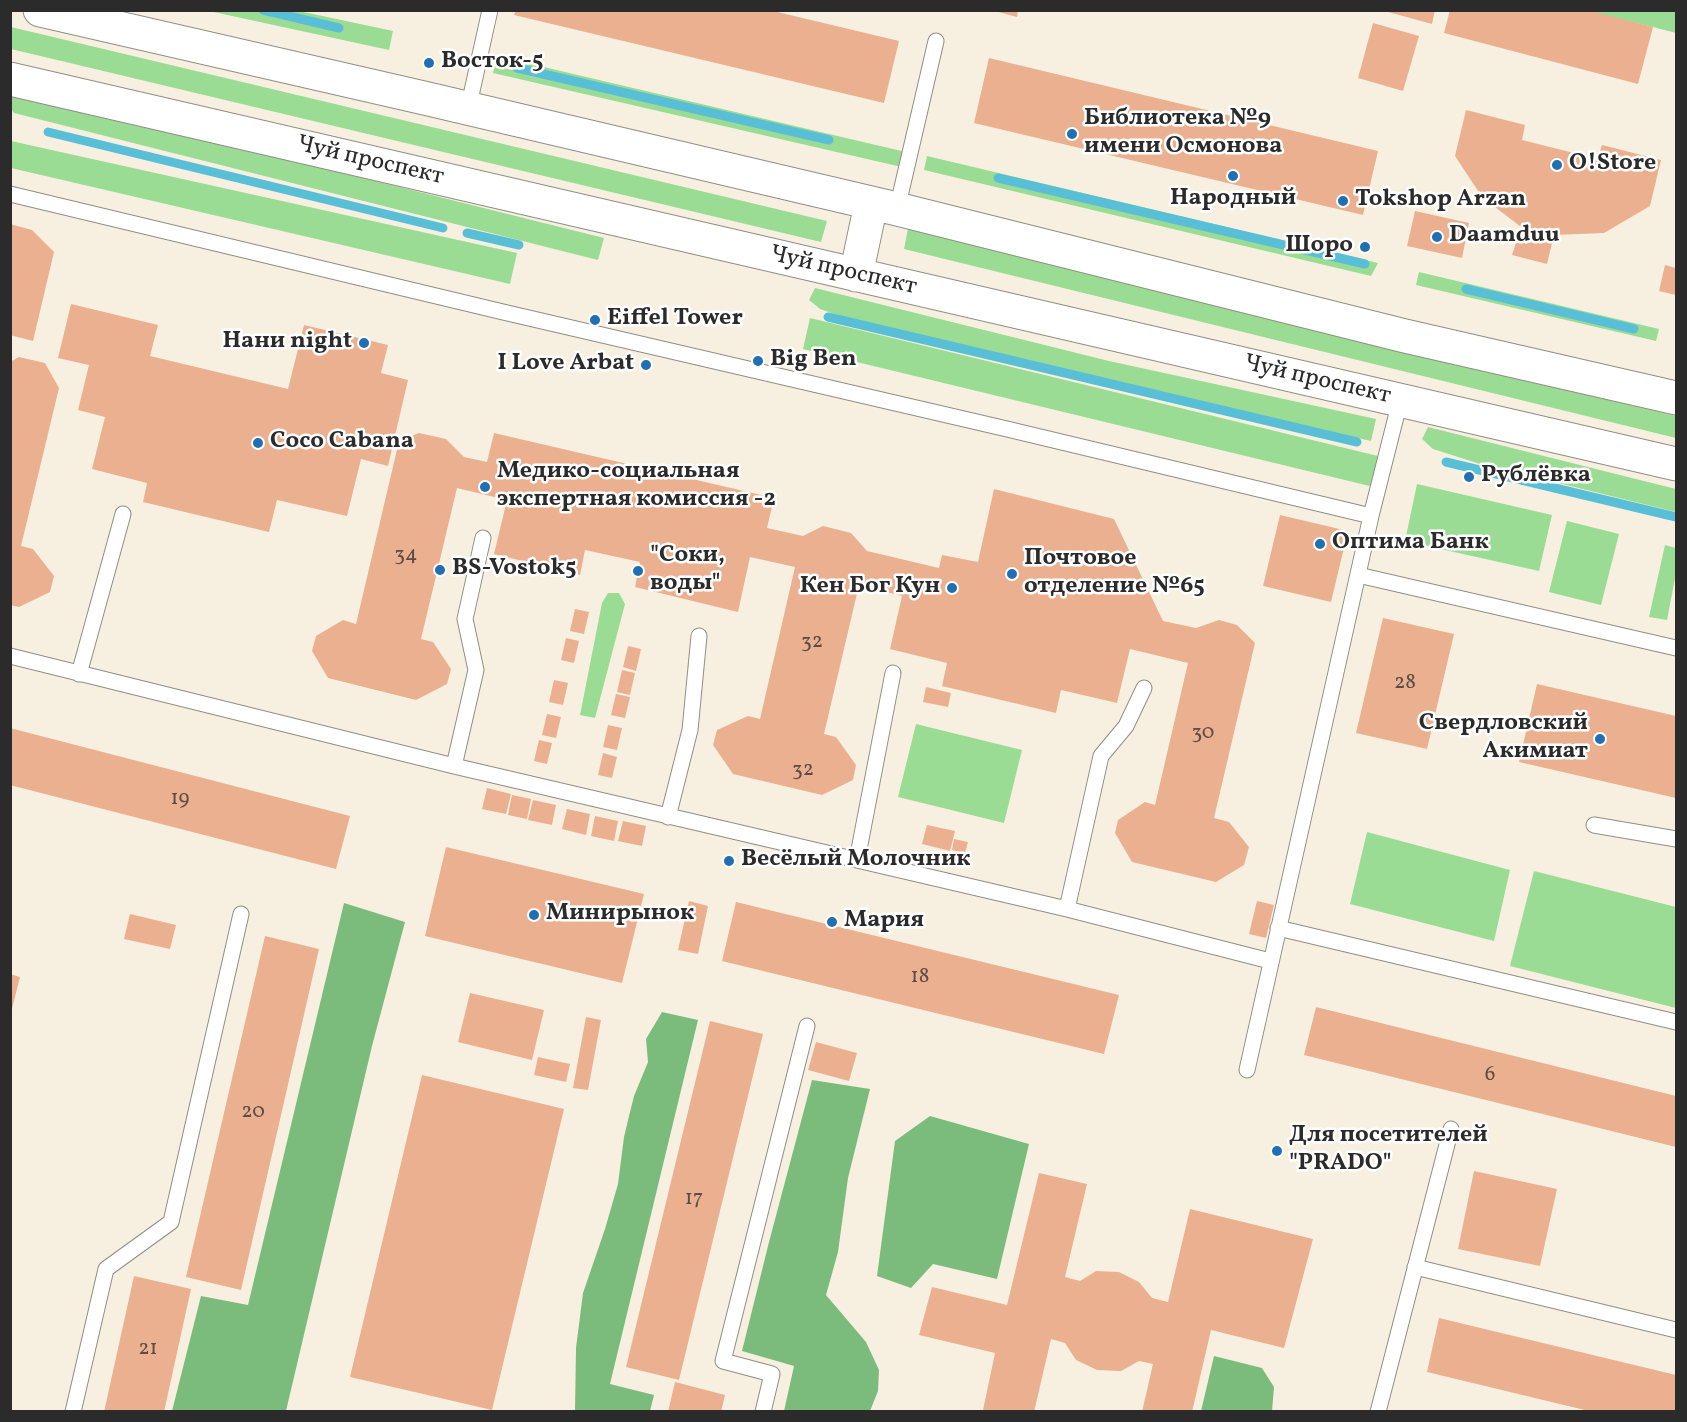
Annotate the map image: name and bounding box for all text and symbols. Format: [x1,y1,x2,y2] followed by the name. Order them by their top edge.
[441,49,544,77] place label: Восток-5
[422,56,436,70] marker: Восток-5
[1084,106,1282,162] place label: Библиотека №9 имени Осмонова
[1065,127,1079,141] marker: Библиотека №9 имени Осмонова
[294,131,446,193] street label: Чуй проспект
[1569,151,1656,179] place label: O!Store
[1550,158,1564,172] marker: O!Store
[1226,169,1240,183] marker: Народный
[1170,186,1296,214] place label: Народный
[1355,187,1526,215] place label: Tokshop Arzan
[1336,194,1350,208] marker: Tokshop Arzan
[1449,223,1560,251] place label: Daamduu
[1430,230,1444,244] marker: Daamduu
[1285,233,1353,261] place label: Шоро
[1358,240,1372,254] marker: Шоро
[767,241,919,303] street label: Чуй проспект
[607,306,743,334] place label: Eiffel Tower
[588,313,602,327] marker: Eiffel Tower
[222,329,352,357] place label: Нани night
[357,336,371,350] marker: Нани night
[770,347,857,375] place label: Big Ben
[1241,350,1393,412] street label: Чуй проспект
[498,351,634,379] place label: I Love Arbat
[751,354,765,368] marker: Big Ben
[639,358,653,372] marker: I Love Arbat
[270,429,414,457] place label: Coco Cabana
[251,436,265,450] marker: Coco Cabana
[497,459,776,515] place label: Медико-социальная экспертная комиссия -2
[1481,463,1591,491] place label: Рублёвка
[1462,470,1476,484] marker: Рублёвка
[478,480,492,494] marker: Медико-социальная экспертная комиссия -2
[1332,530,1489,558] place label: Оптима Банк
[1313,537,1327,551] marker: Оптима Банк
[394,543,418,569] house number: 34
[650,543,725,599] place label: "Соки, воды"
[1024,546,1205,602] place label: Почтовое отделение №65
[452,556,577,584] place label: BS-Vostok5
[433,563,447,577] marker: BS-Vostok5
[631,564,645,578] marker: "Соки, воды"
[1005,567,1019,581] marker: Почтовое отделение №65
[800,574,940,602] place label: Кен Бог Кун
[945,581,959,595] marker: Кен Бог Кун
[801,630,823,656] house number: 32
[1394,671,1416,697] house number: 28
[1419,711,1588,767] place label: Свердловский Акимиат
[1192,721,1214,747] house number: 30
[1593,732,1607,746] marker: Свердловский Акимиат
[792,758,814,784] house number: 32
[170,787,190,813] house number: 19
[741,847,971,875] place label: Весёлый Молочник
[722,854,736,868] marker: Весёлый Молочник
[546,901,694,929] place label: Минирынок
[527,908,541,922] marker: Минирынок
[844,908,924,936] place label: Мария
[825,915,839,929] marker: Мария
[911,965,929,991] house number: 18
[1485,1063,1495,1089] house number: 6
[241,1100,265,1126] house number: 20
[1289,1123,1488,1179] place label: Для посетителей "PRADO"
[1270,1144,1284,1158] marker: Для посетителей "PRADO"
[685,1187,703,1213] house number: 17
[138,1337,158,1363] house number: 21

